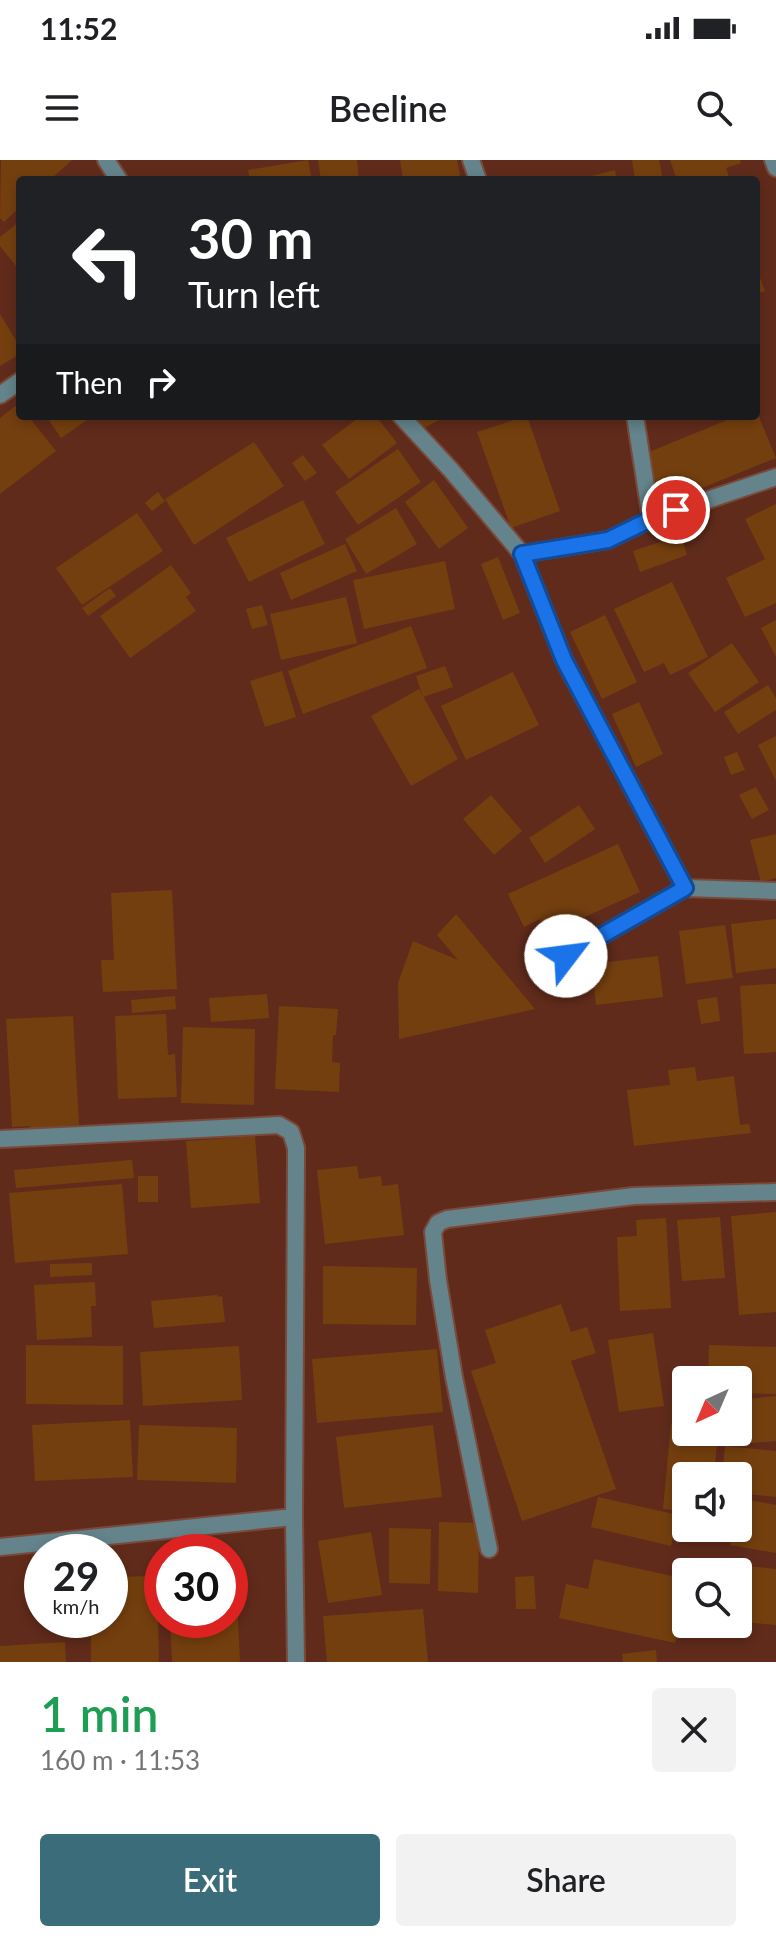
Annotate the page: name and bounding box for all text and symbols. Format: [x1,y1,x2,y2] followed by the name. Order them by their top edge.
[40,10,117,46] text: 11:52
[40,86,84,130] icon: menu
[329,86,447,130] text: Beeline
[692,86,736,130] icon: search
[188,204,313,271] text: 30 m
[56,208,160,312] icon: left
[188,272,320,316] text: Turn left
[139,360,183,404] icon: right
[56,364,123,400] text: Then
[642,476,710,544] pin
[654,488,698,532] icon: arrive
[524,914,608,998] position arrow
[672,1366,752,1446] north arrow
[672,1366,752,1638] map controls
[672,1462,752,1542] button: sound
[144,1534,248,1638] speed limit sign: 30
[53,1552,99,1600] text: 29
[672,1558,752,1638] button: search
[53,1594,99,1618] text: km/h
[40,1685,158,1742] text: 1 min
[652,1688,736,1772] button: close
[40,1744,200,1776] text: 160 m · 11:53
[40,1834,380,1926] button: Exit
[396,1834,736,1926] button: Share

